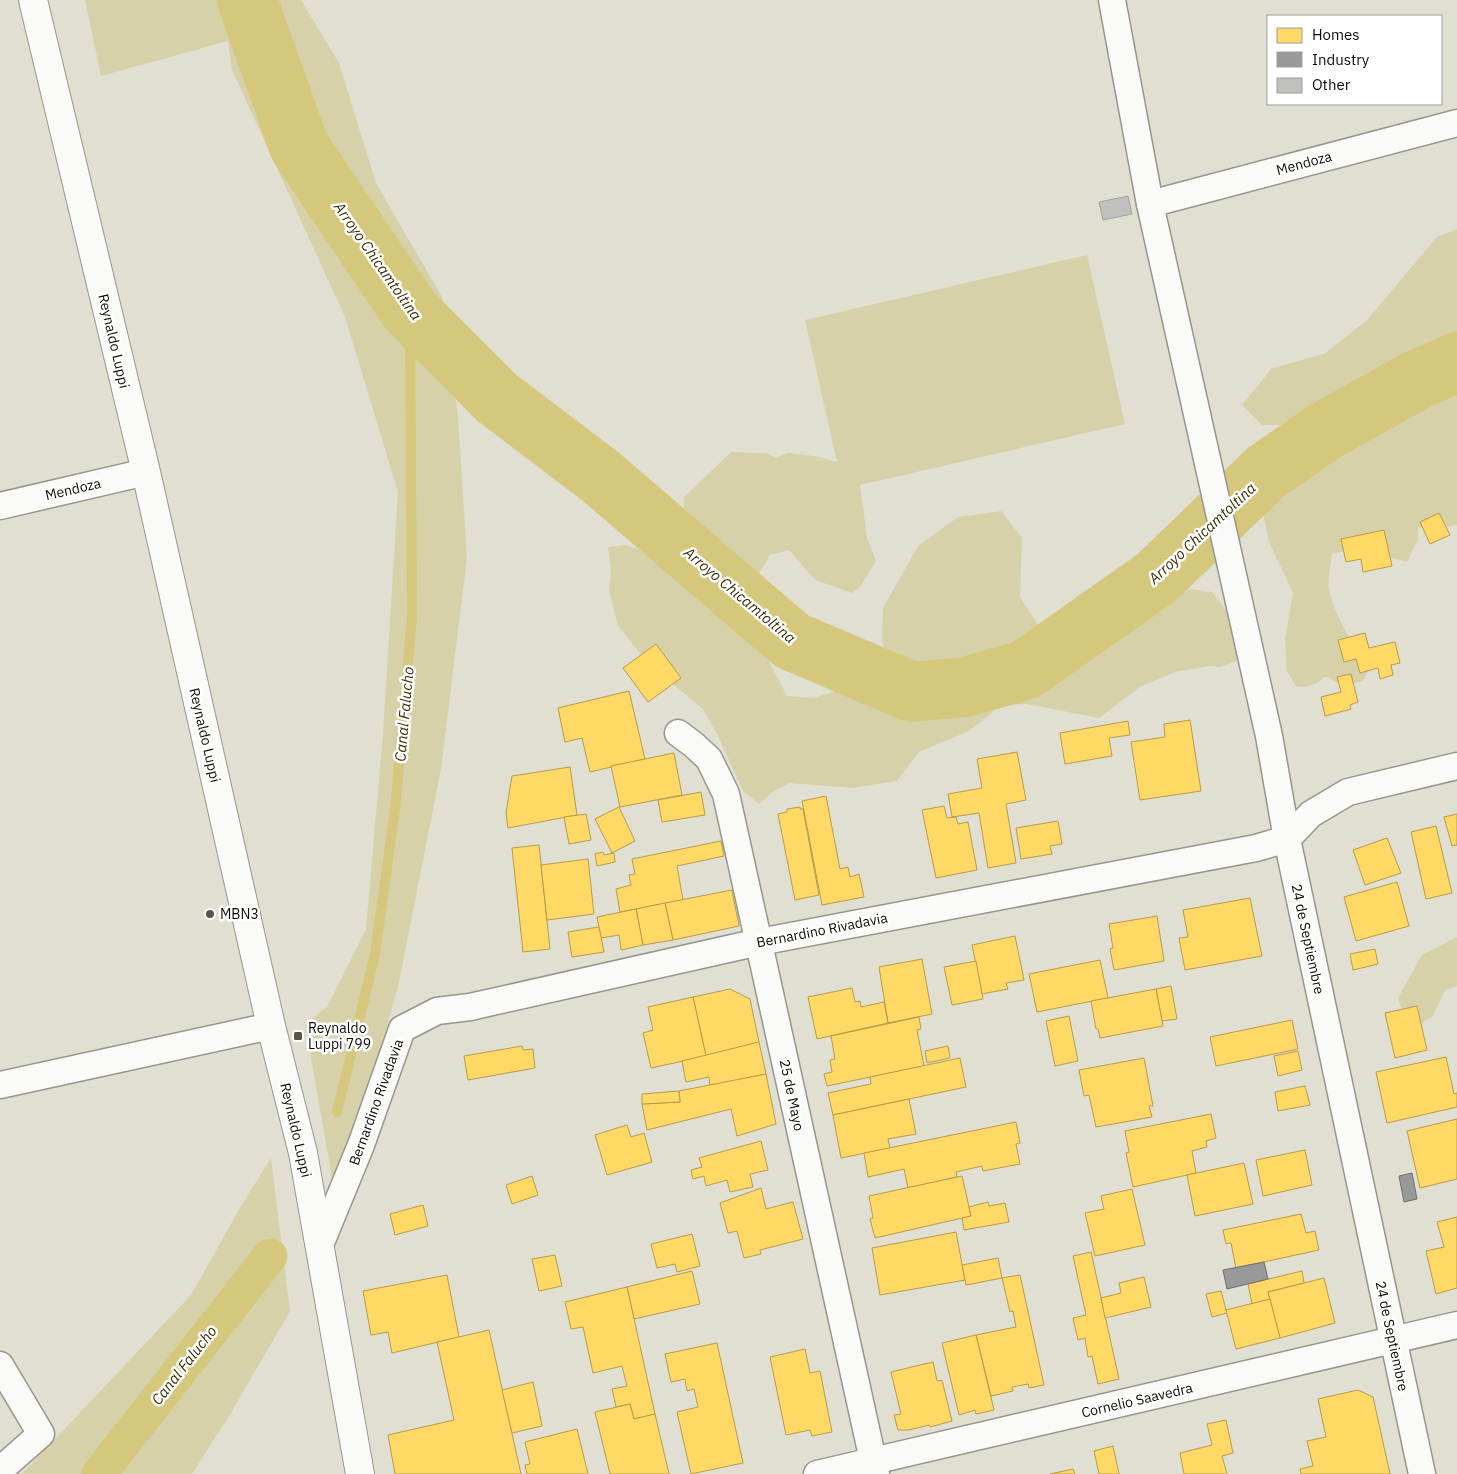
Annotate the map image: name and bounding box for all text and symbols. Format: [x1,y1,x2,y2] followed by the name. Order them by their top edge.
[1267,15,1442,105] legend
[1312,25,1360,44] text: Homes
[1312,50,1370,69] text: Industry
[1312,75,1351,94] text: Other
[1274,147,1334,179] street label: Mendoza
[329,197,426,324] water label: Arroyo Chicamtoltina
[94,292,134,390] street label: Reynaldo Luppi
[43,474,103,504] street label: Mendoza
[1144,478,1260,588] water label: Arroyo Chicamtoltina
[679,542,800,647] water label: Arroyo Chicamtoltina
[390,666,418,762] water label: Canal Falucho
[185,686,225,784] street label: Reynaldo Luppi
[1288,882,1329,996] street label: 24 de Septiembre
[220,905,259,923] place label: MBN3
[204,908,216,920] marker: MBN3
[755,908,890,952] street label: Bernardino Rivadavia
[308,1019,371,1053] place label: Reynaldo Luppi 799
[292,1030,304,1042] marker: Reynaldo Luppi 799
[345,1036,407,1168] street label: Bernardino Rivadavia
[776,1058,808,1133] street label: 25 de Mayo
[276,1081,316,1179] street label: Reynaldo Luppi
[1372,1279,1413,1393] street label: 24 de Septiembre
[147,1322,221,1408] water label: Canal Falucho
[1079,1378,1195,1422] street label: Cornelio Saavedra

